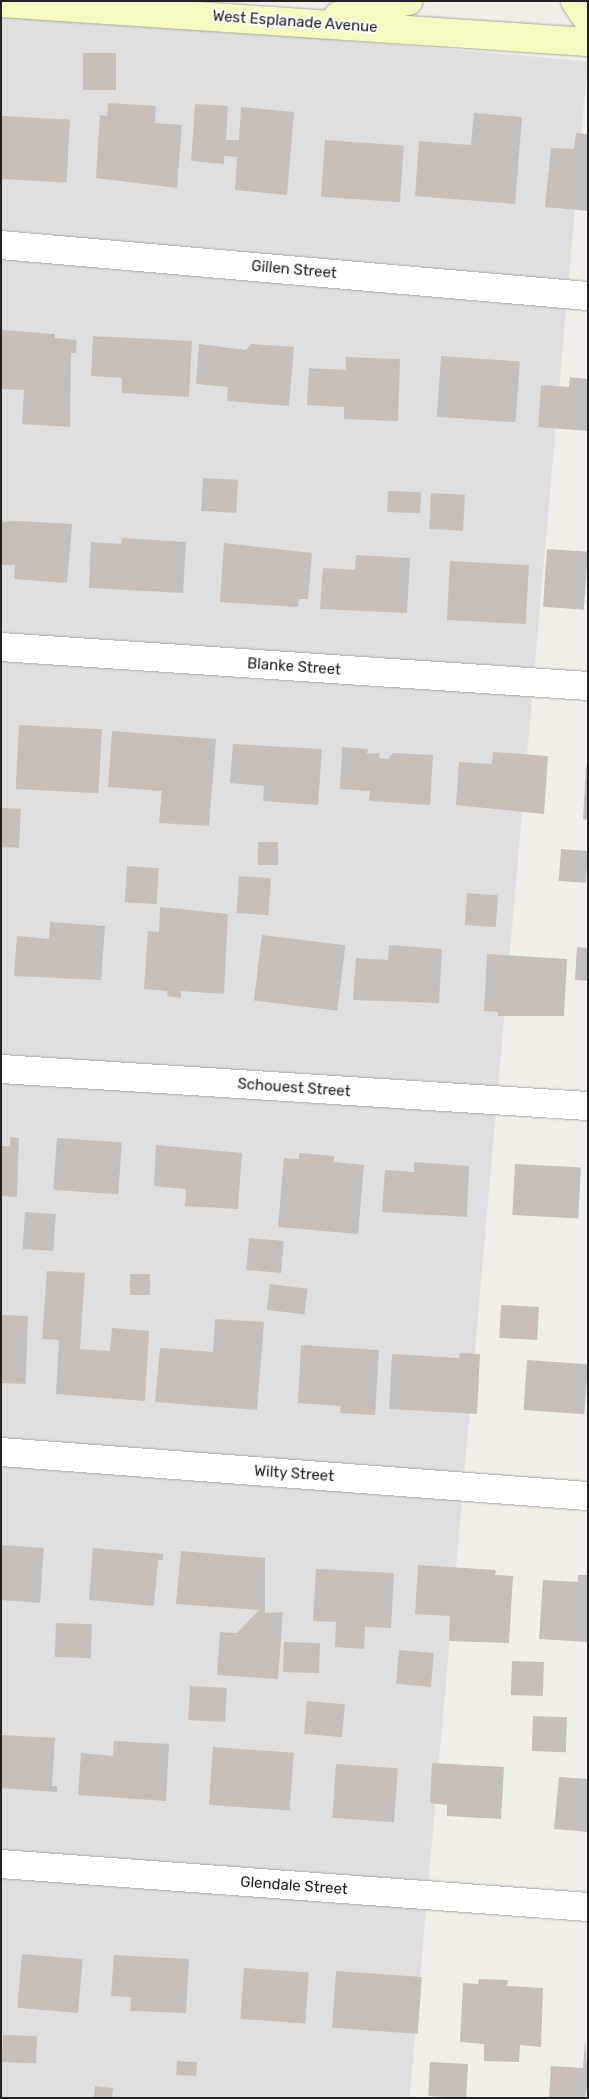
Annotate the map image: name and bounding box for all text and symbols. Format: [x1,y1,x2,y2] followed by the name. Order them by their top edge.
[212,7,378,37] street label: West Esplanade Avenue
[251,257,337,283] street label: Gillen Street
[247,655,341,679] street label: Blanke Street
[237,1075,351,1101] street label: Schouest Street
[253,1462,335,1486] street label: Wilty Street
[240,1873,348,1899] street label: Glendale Street

